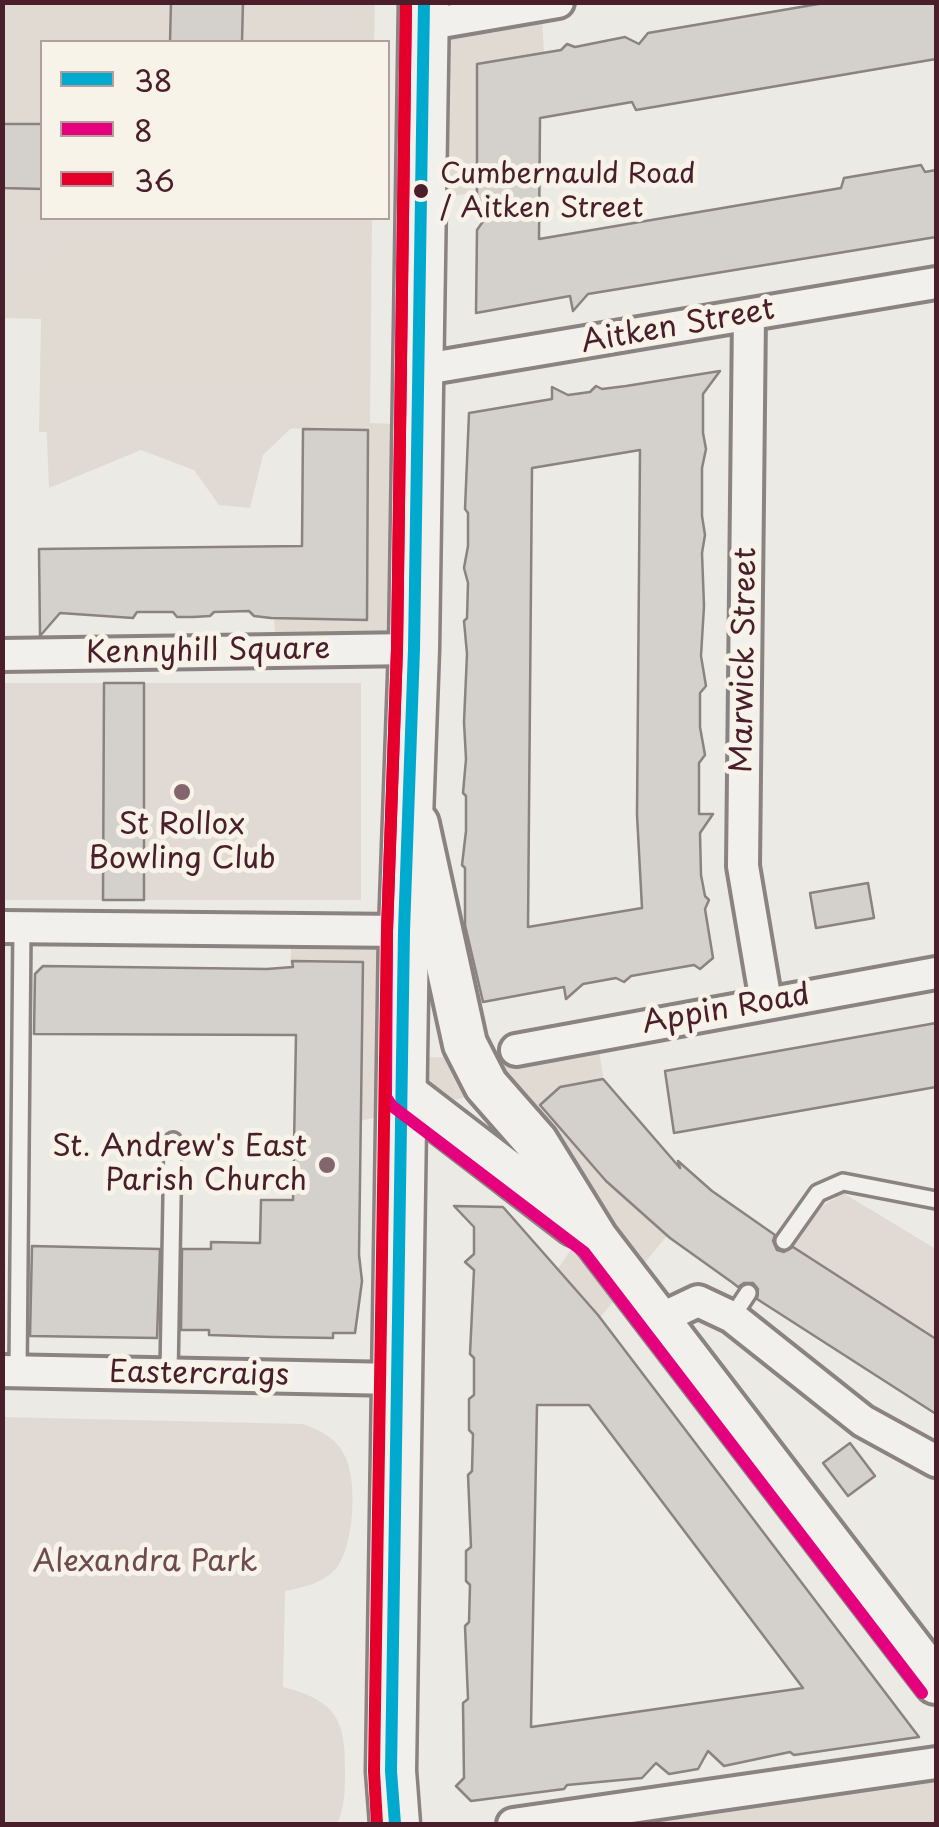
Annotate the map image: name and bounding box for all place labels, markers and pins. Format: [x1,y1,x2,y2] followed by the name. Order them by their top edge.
[440,158,695,224] place label: Cumbernauld Road / Aitken Street
[411,181,431,201] marker: Cumbernauld Road / Aitken Street
[171,781,193,803] marker: St Rollox Bowling Club
[88,808,276,878] place label: St Rollox Bowling Club
[52,1130,307,1200] place label: St. Andrew's East Parish Church
[316,1154,338,1176] marker: St. Andrew's East Parish Church

